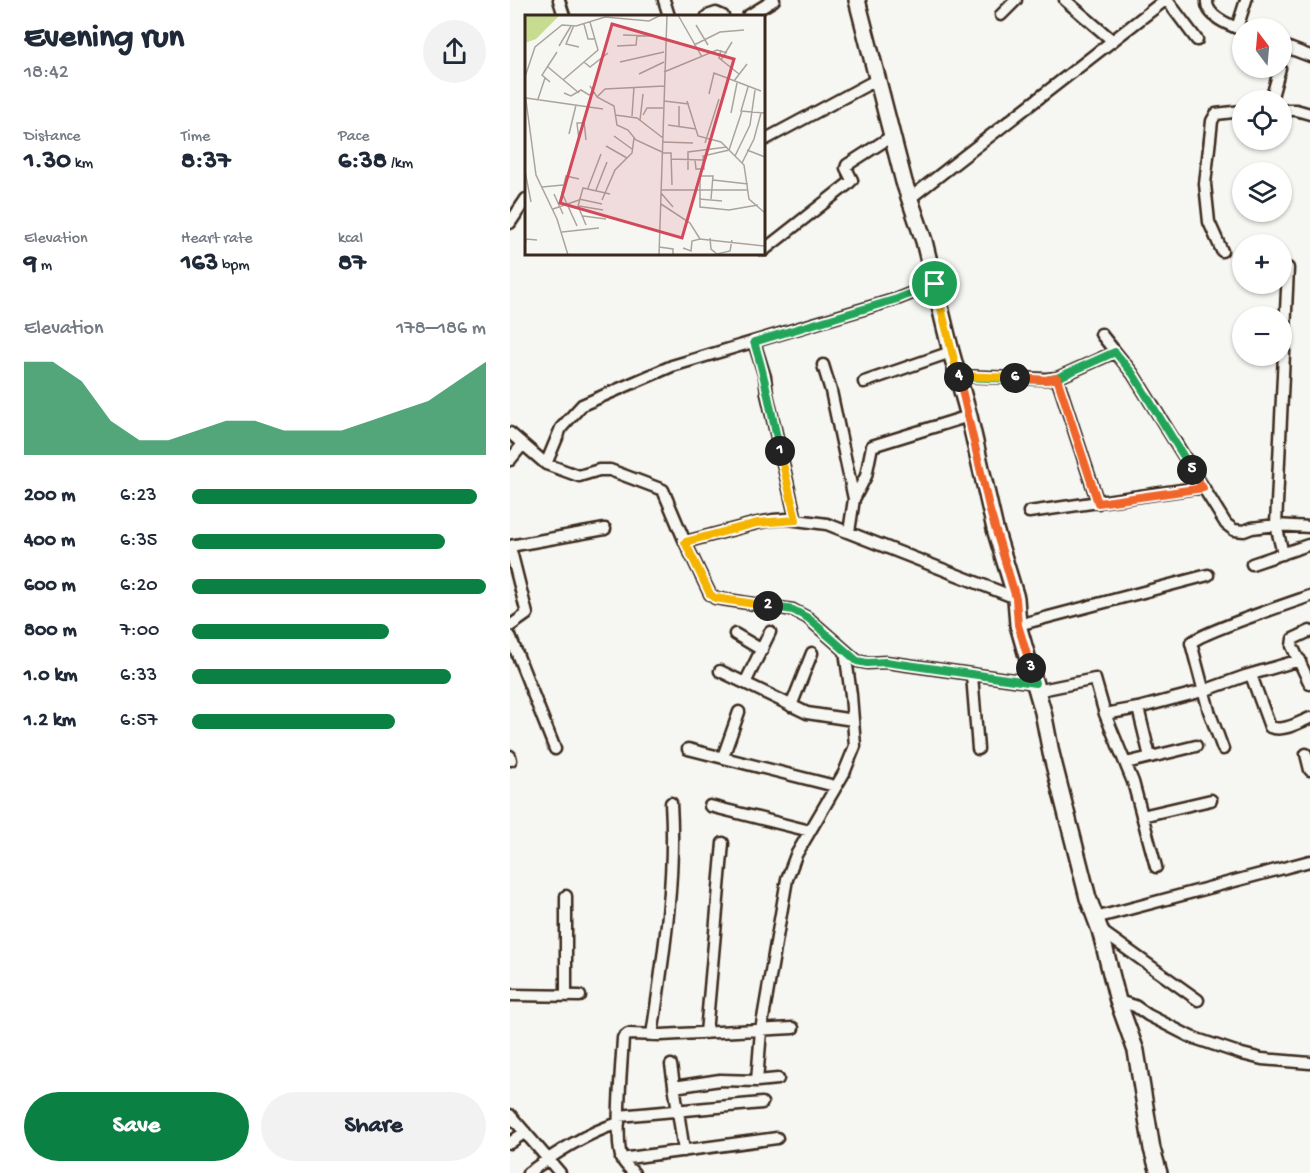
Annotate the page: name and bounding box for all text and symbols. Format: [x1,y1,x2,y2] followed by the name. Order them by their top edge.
[525,15,765,255] inset map
[1232,18,1292,78] north arrow
[1232,18,1292,366] map controls
[24,20,184,58] text: Evening run
[423,20,486,83] button: share
[24,62,69,85] text: 18:42
[1232,90,1292,150] button: locate
[24,128,81,147] text: Distance
[181,128,210,147] text: Time
[338,128,369,147] text: Pace
[24,147,71,178] text: 1.30
[181,147,230,178] text: 8:37
[338,147,387,178] text: 6:38
[71,155,93,174] text: km
[387,155,413,174] text: /km
[1232,162,1292,222] button: layers
[24,230,88,249] text: Elevation
[181,230,253,249] text: Heart rate
[338,230,363,249] text: kcal
[1232,234,1292,294] button: +
[24,249,37,280] text: 9
[181,249,218,280] text: 163
[338,249,366,280] text: 87
[37,257,52,276] text: m
[218,257,250,276] text: bpm
[909,258,960,309] pin
[918,267,951,300] icon: arrive
[1232,306,1292,366] button: −
[24,318,104,341] text: Elevation
[396,318,486,341] text: 178–186 m
[944,362,974,392] pin: 4
[1000,363,1030,393] pin: 6
[955,367,963,386] text: 4
[1011,368,1019,387] text: 6
[765,436,795,466] pin: 1
[777,441,783,460] text: 1
[1177,455,1207,485] pin: 5
[1188,460,1196,479] text: 5
[24,485,75,508] text: 200 m
[120,485,157,508] text: 6:23
[24,530,75,553] text: 400 m
[120,530,157,553] text: 6:35
[24,575,76,598] text: 600 m
[120,575,158,598] text: 6:20
[753,591,783,621] pin: 2
[764,596,772,615] text: 2
[24,620,77,643] text: 800 m
[120,620,159,643] text: 7:00
[1016,653,1046,683] pin: 3
[1027,658,1035,677] text: 3
[24,665,78,688] text: 1.0 km
[120,665,157,688] text: 6:33
[24,710,76,733] text: 1.2 km
[120,710,157,733] text: 6:57
[24,1092,249,1161] button: Save
[261,1092,486,1161] button: Share

